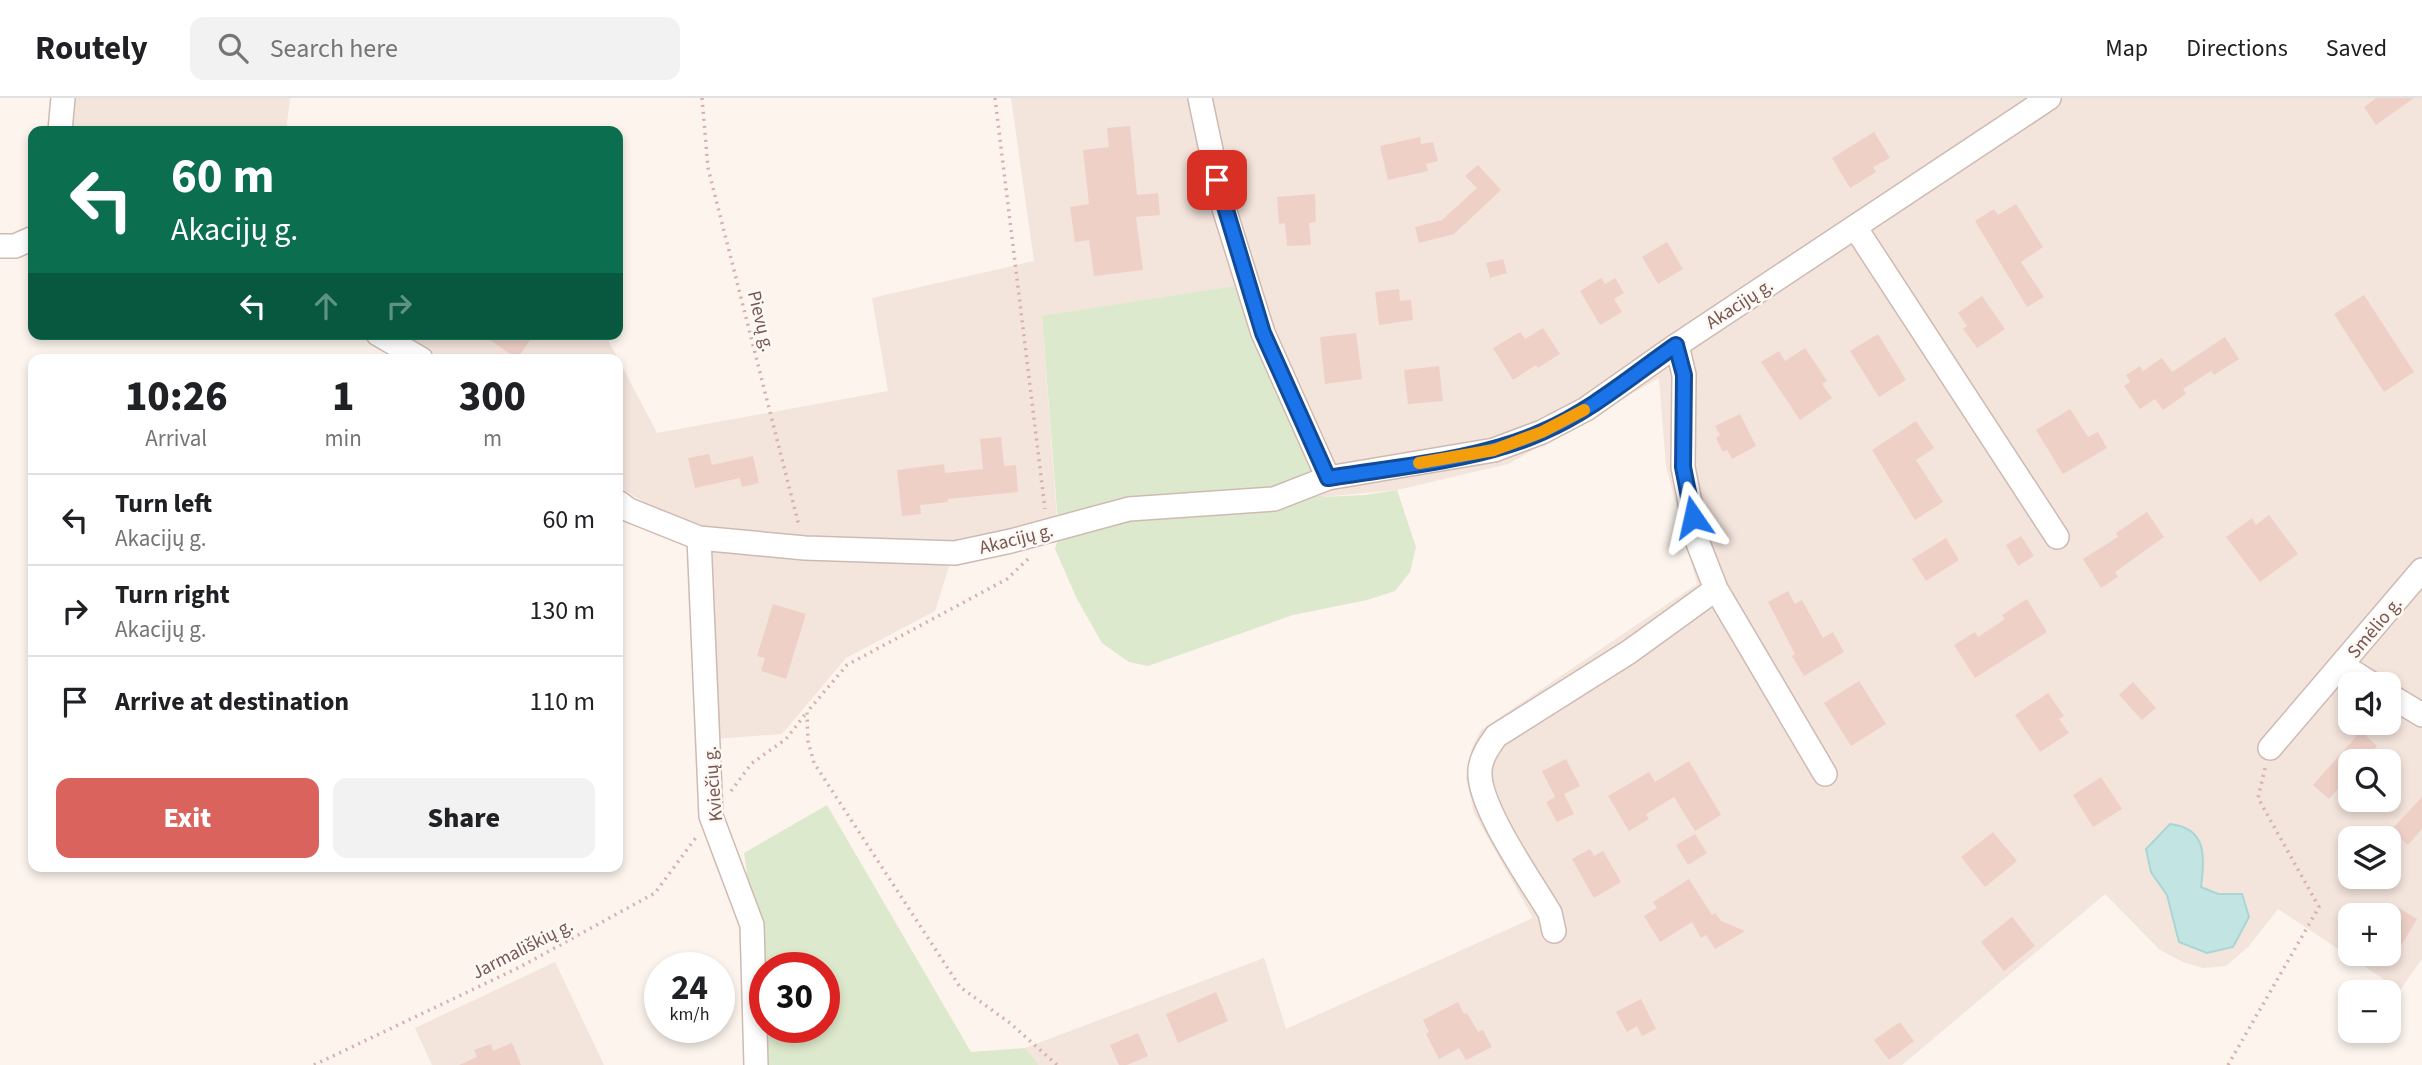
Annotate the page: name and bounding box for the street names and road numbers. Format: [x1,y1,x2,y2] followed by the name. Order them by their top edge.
[1701,272,1779,336] street label: Akacijų g.
[740,288,781,355] street label: Pievų g.
[976,517,1056,562] street label: Akacijų g.
[2341,591,2409,665] street label: Smėlio g.
[697,745,730,823] street label: Kviečių g.
[467,912,578,986] street label: Jarmališkių g.

